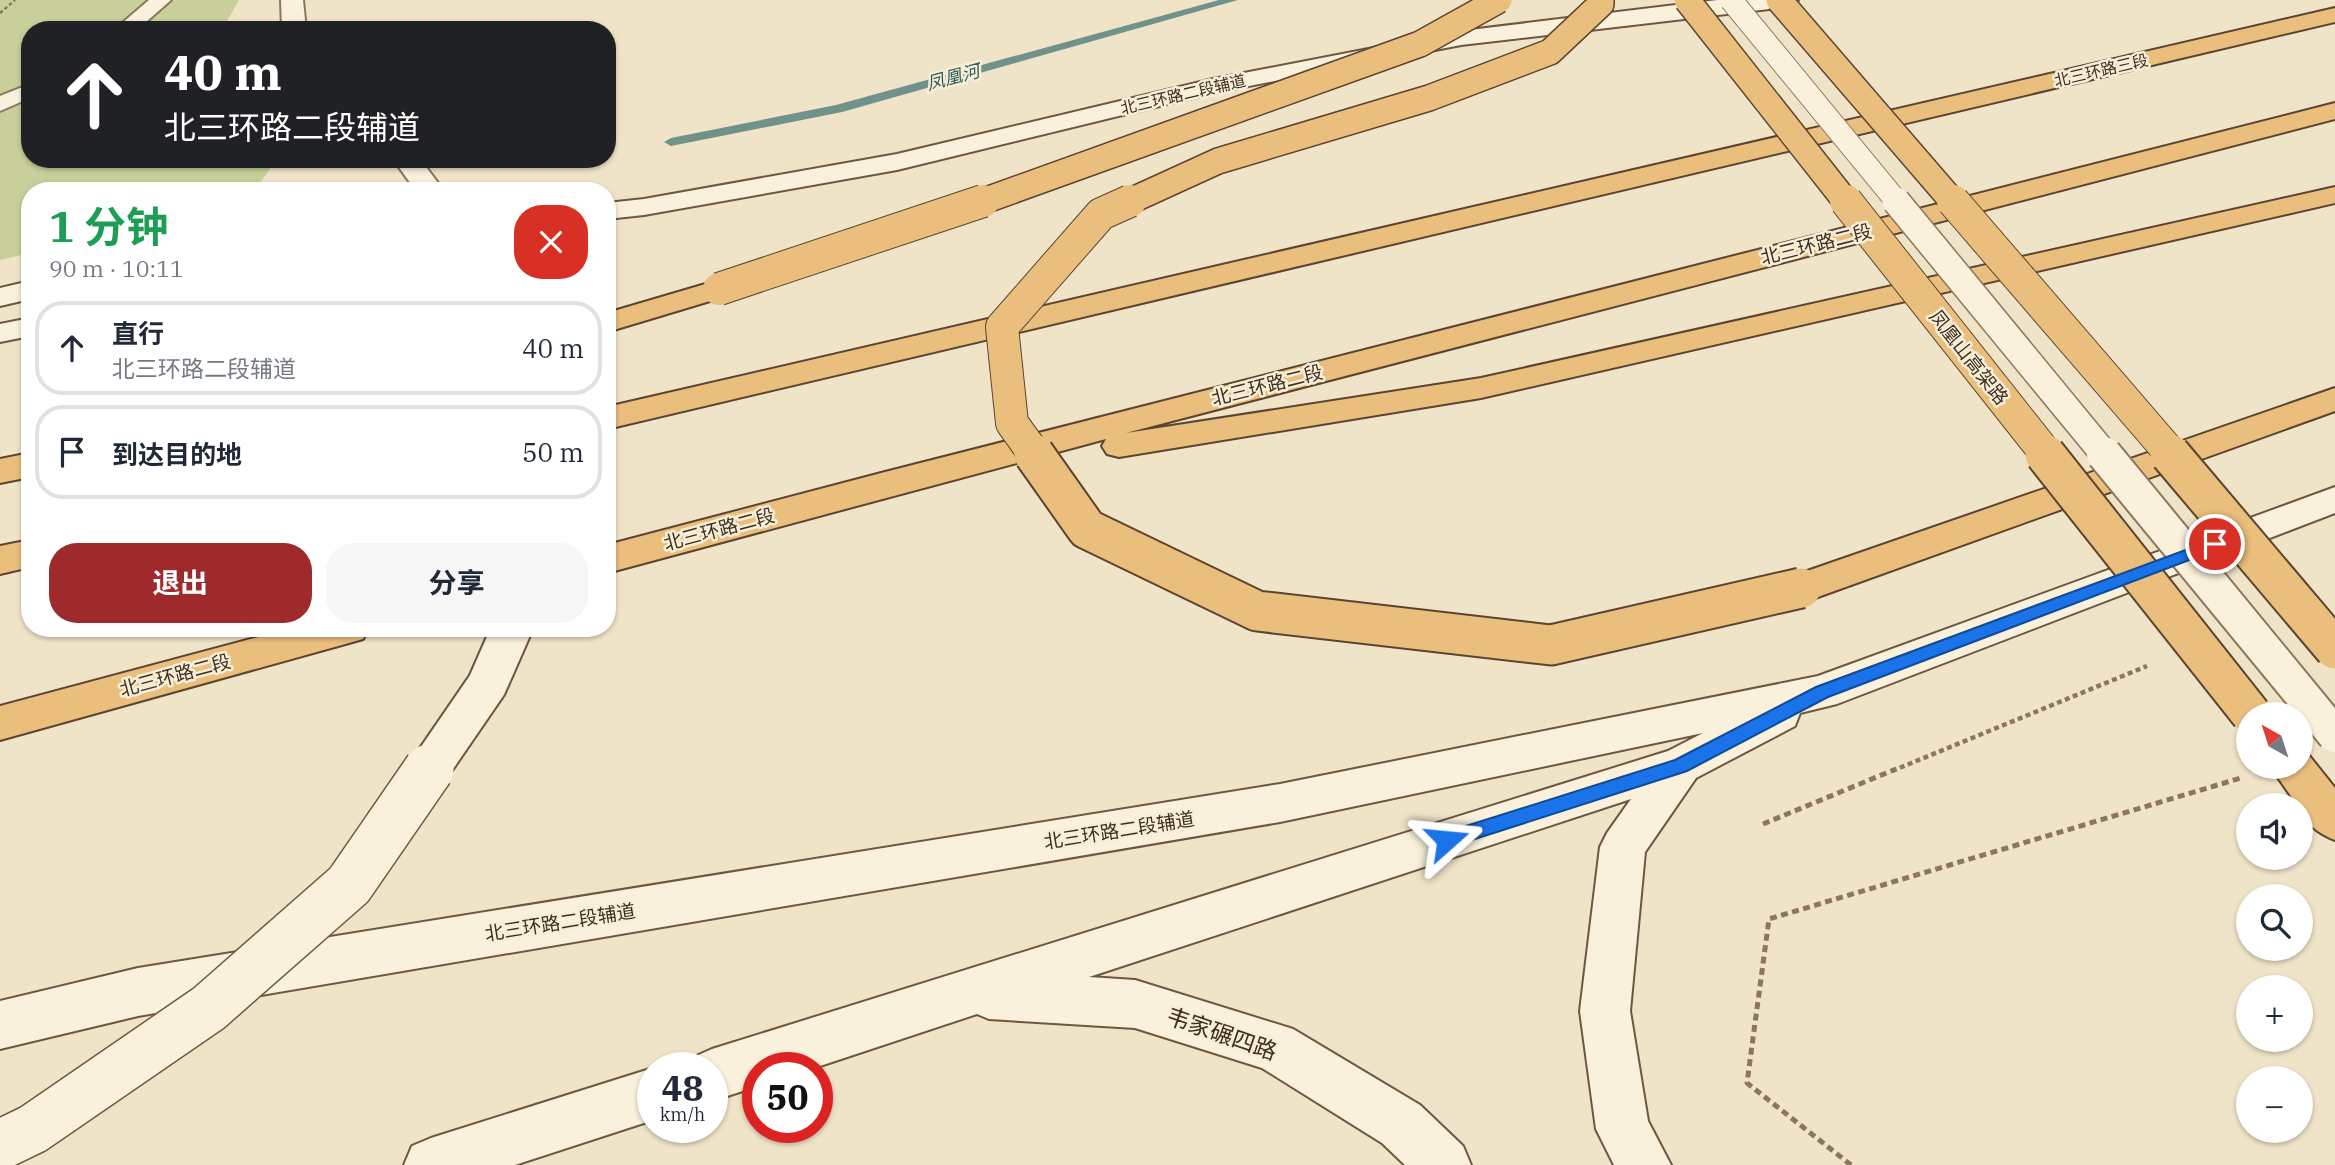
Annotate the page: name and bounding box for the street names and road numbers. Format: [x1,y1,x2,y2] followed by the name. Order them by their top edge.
[2052,49,2150,91] street label: 北三环路三段
[1118,70,1248,118] street label: 北三环路二段辅道
[1758,219,1874,269] street label: 北三环路二段
[1924,305,2014,409] street label: 凤凰山高架路
[1209,360,1325,410] street label: 北三环路二段
[661,503,777,555] street label: 北三环路二段
[117,649,233,701] street label: 北三环路二段
[1042,806,1196,854] street label: 北三环路二段辅道
[483,898,637,946] street label: 北三环路二段辅道
[1163,1000,1281,1066] street label: 韦家碾四路

